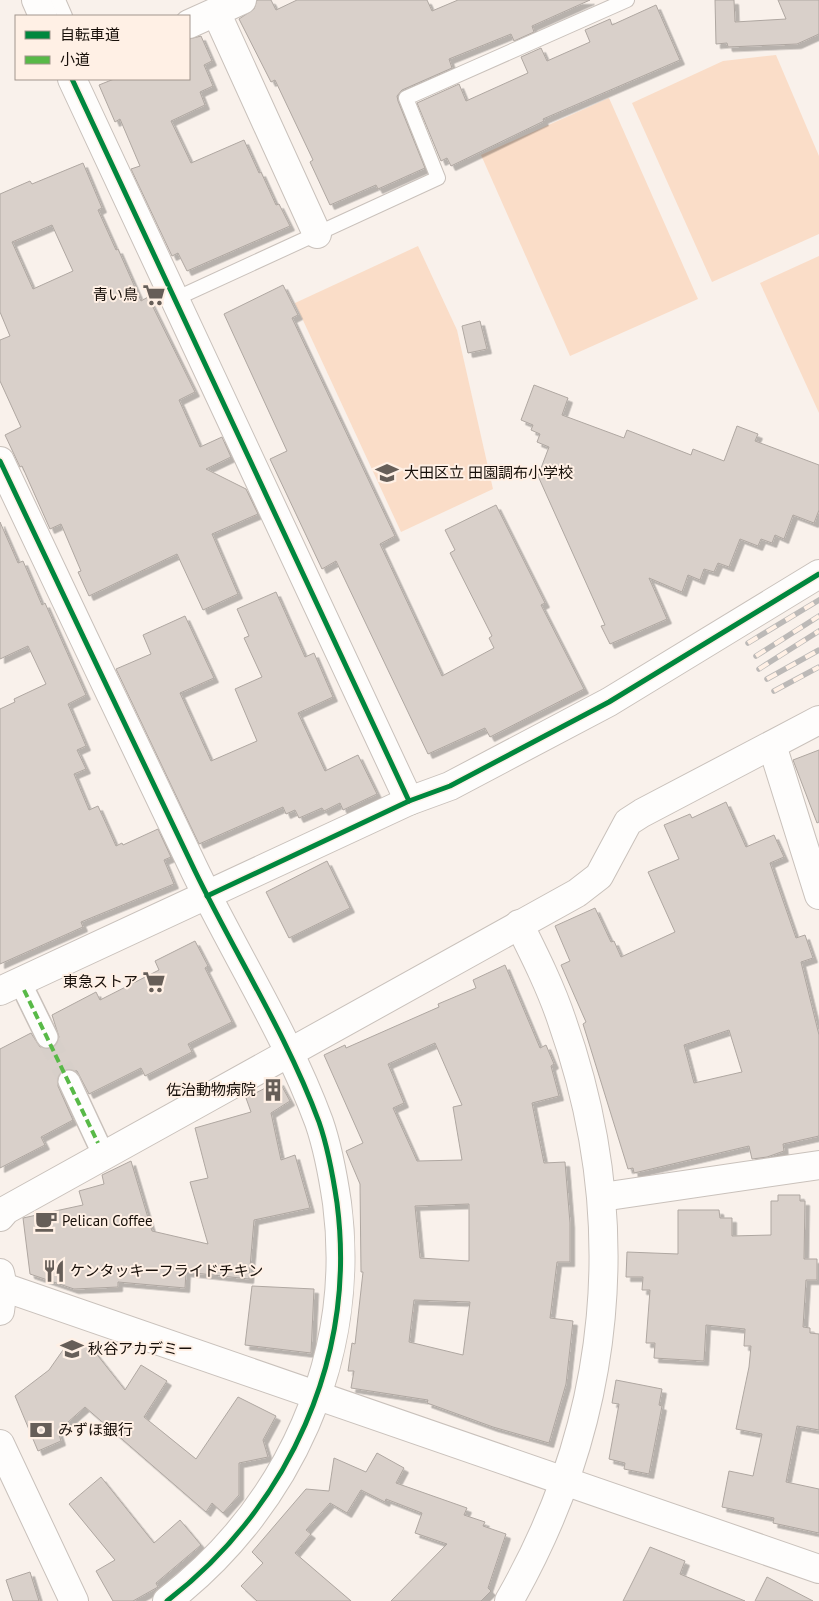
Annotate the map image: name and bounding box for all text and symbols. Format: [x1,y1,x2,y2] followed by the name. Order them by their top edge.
[15,15,190,80] legend
[60,25,120,44] text: 自転車道
[60,50,90,69] text: 小道
[141,282,167,308] supermarket icon: 青い鳥
[93,285,138,304] place label: 青い鳥
[374,460,400,486] school or university icon: 大田区立 田園調布小学校
[404,463,573,482] place label: 大田区立 田園調布小学校
[141,969,167,995] supermarket icon: 東急ストア
[63,972,138,991] place label: 東急ストア
[260,1077,286,1103] building icon: 佐治動物病院
[166,1080,256,1099] place label: 佐治動物病院
[33,1208,59,1234] cafe icon: Pelican Coffee
[62,1211,153,1230] place label: Pelican Coffee
[41,1258,67,1284] restaurant icon: ケンタッキーフライドチキン
[70,1261,263,1280] place label: ケンタッキーフライドチキン
[59,1336,85,1362] school or university icon: 秋谷アカデミー
[88,1339,193,1358] place label: 秋谷アカデミー
[28,1417,54,1443] bank icon: みずほ銀行
[58,1420,133,1439] place label: みずほ銀行

